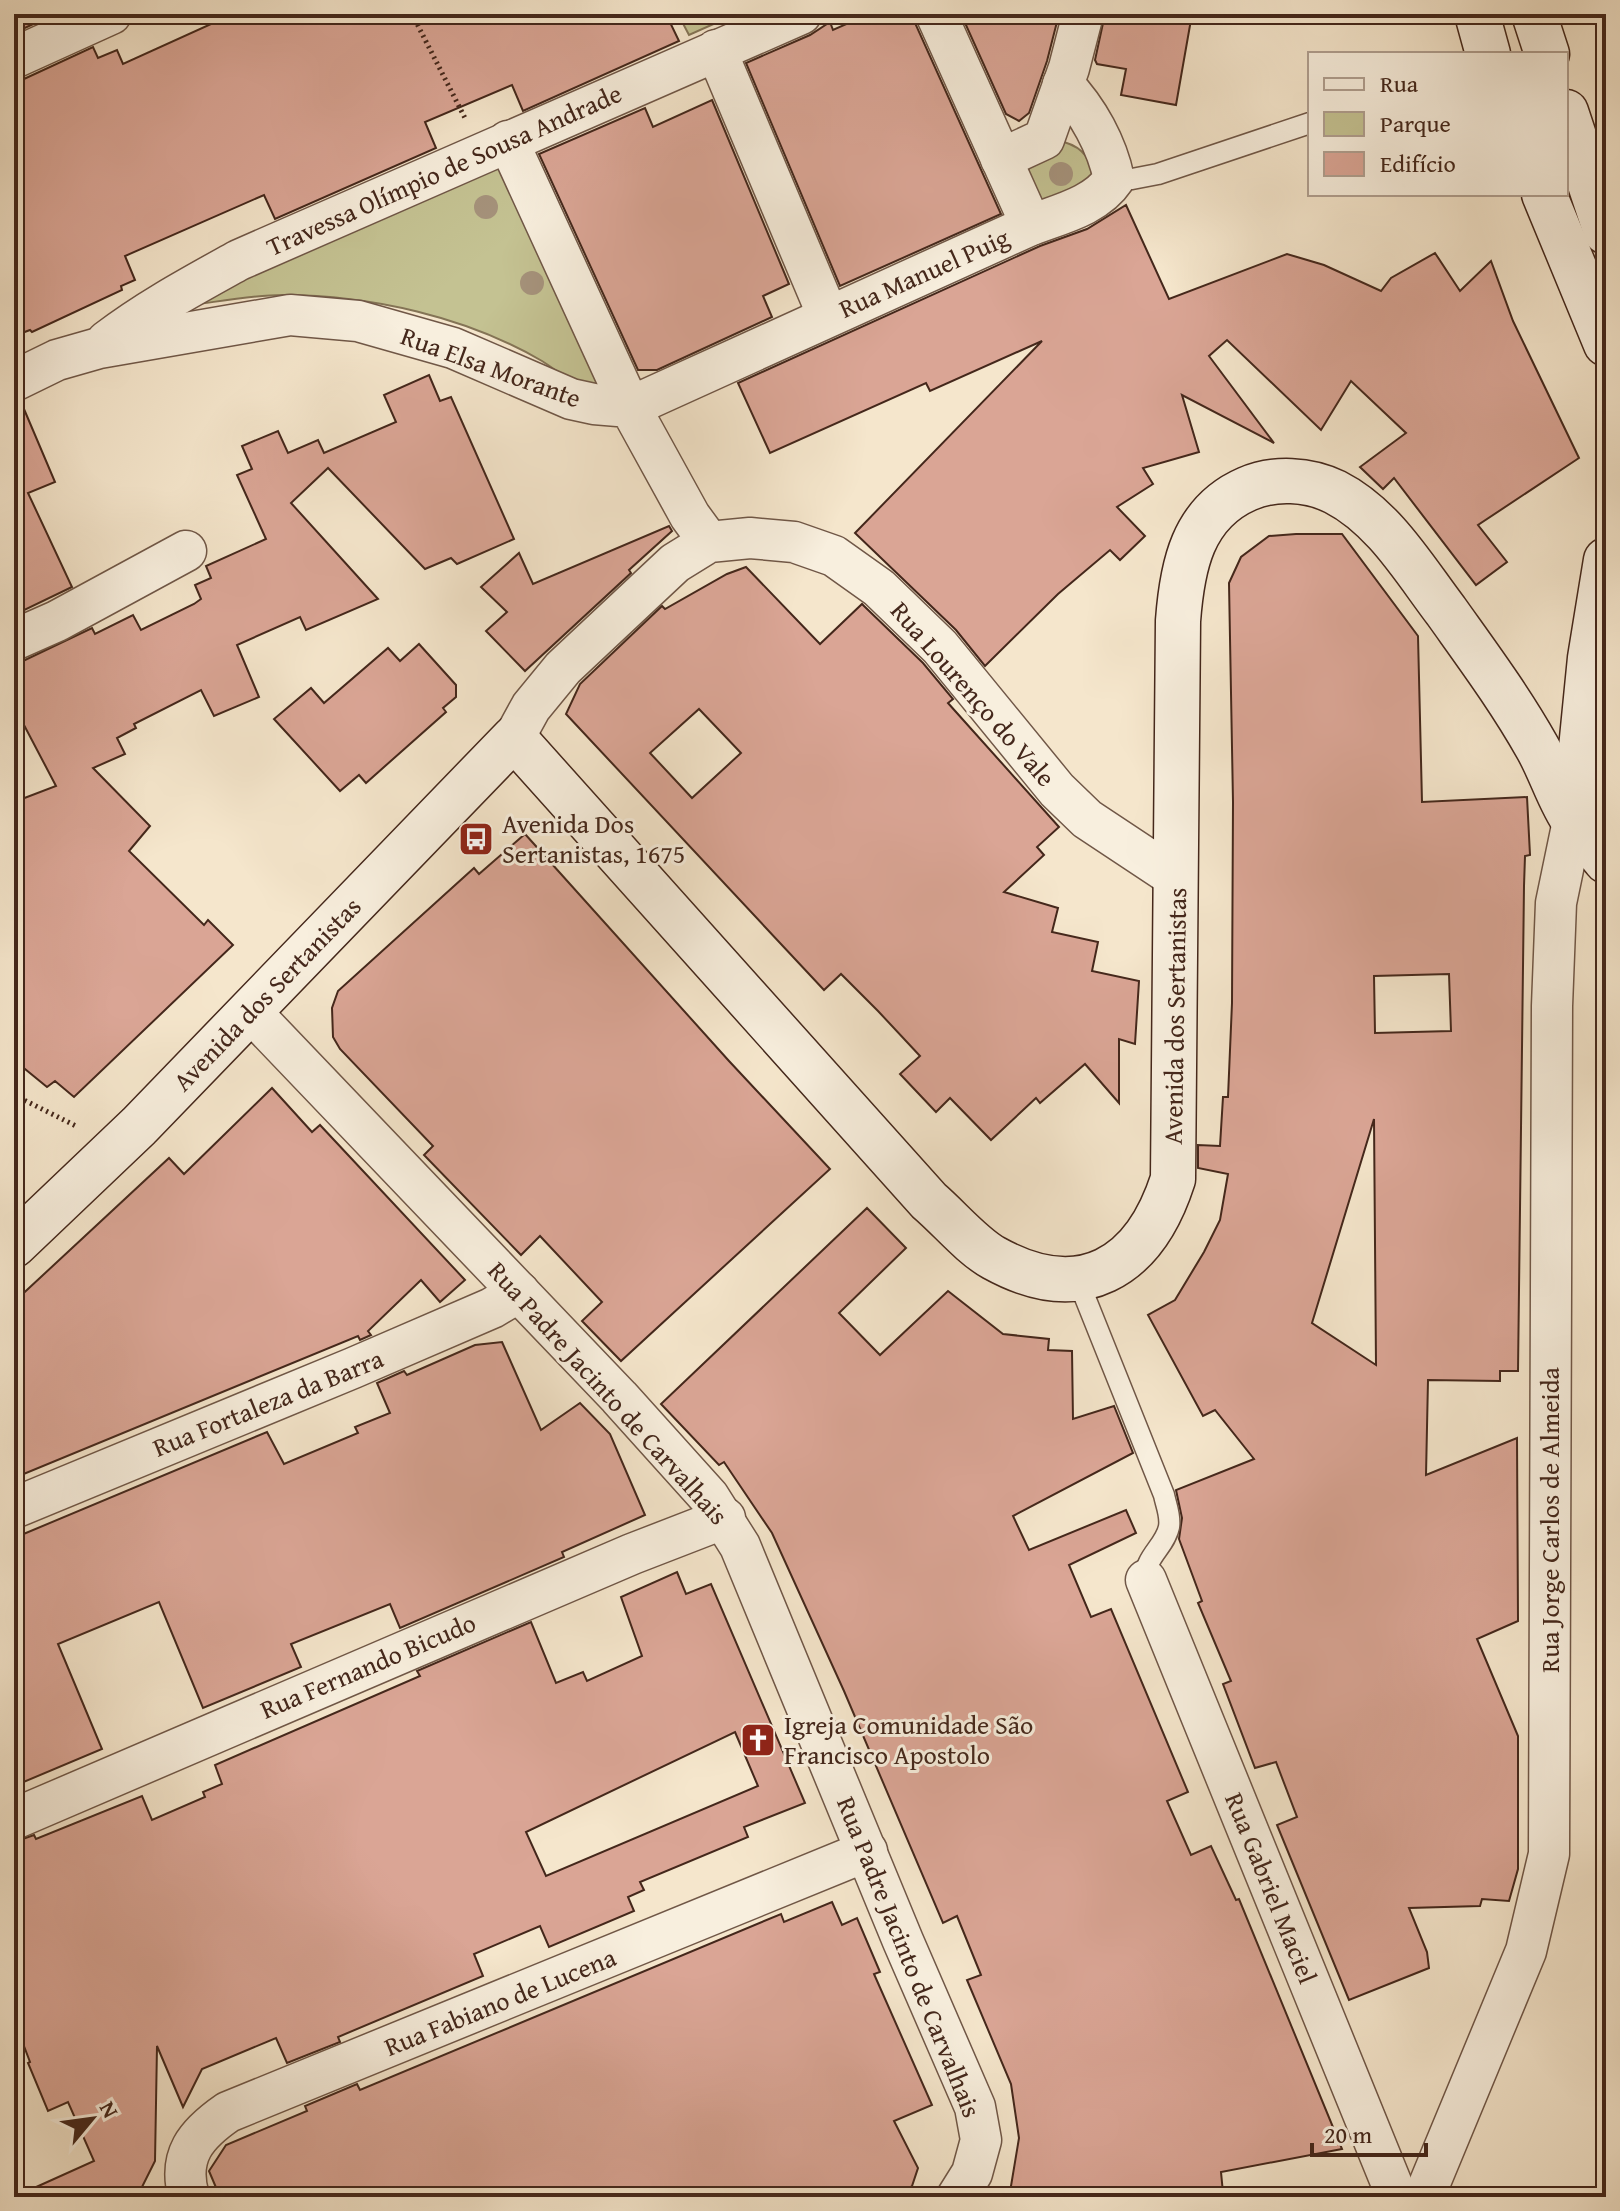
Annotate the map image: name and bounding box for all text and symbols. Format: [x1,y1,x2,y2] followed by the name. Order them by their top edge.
[1308,52,1568,196] legend
[1380,66,1419,101] text: Rua
[260,73,628,266] street label: Travessa Olímpio de Sousa Andrade
[1380,106,1451,141] text: Parque
[1380,146,1456,181] text: Edifício
[832,218,1015,328] street label: Rua Manuel Puig
[396,316,587,417] street label: Rua Elsa Morante
[882,592,1065,795] street label: Rua Lourenço do Vale
[502,804,685,873] place label: Avenida Dos Sertanistas, 1675
[457,820,495,858] bus stop icon: Avenida Dos Sertanistas, 1675
[1153,887,1196,1145] street label: Avenida dos Sertanistas
[163,888,370,1100] street label: Avenida dos Sertanistas
[479,1252,738,1533] street label: Rua Padre Jacinto de Carvalhais
[147,1338,390,1467] street label: Rua Fortaleza da Barra
[1530,1366,1569,1673] street label: Rua Jorge Carlos de Almeida
[254,1603,482,1729] street label: Rua Fernando Bicudo
[784,1705,1033,1774] place label: Igreja Comunidade São Francisco Apostolo
[739,1721,777,1759] church icon: Igreja Comunidade São Francisco Apostolo
[1215,1786,1328,1989] street label: Rua Gabriel Maciel
[827,1791,992,2123] street label: Rua Padre Jacinto de Carvalhais
[378,1937,622,2066] street label: Rua Fabiano de Lucena
[52,2079,132,2159] north arrow
[92,2095,127,2124] text: N
[1312,2107,1426,2157] scale bar
[1324,2117,1372,2152] text: 20 m

